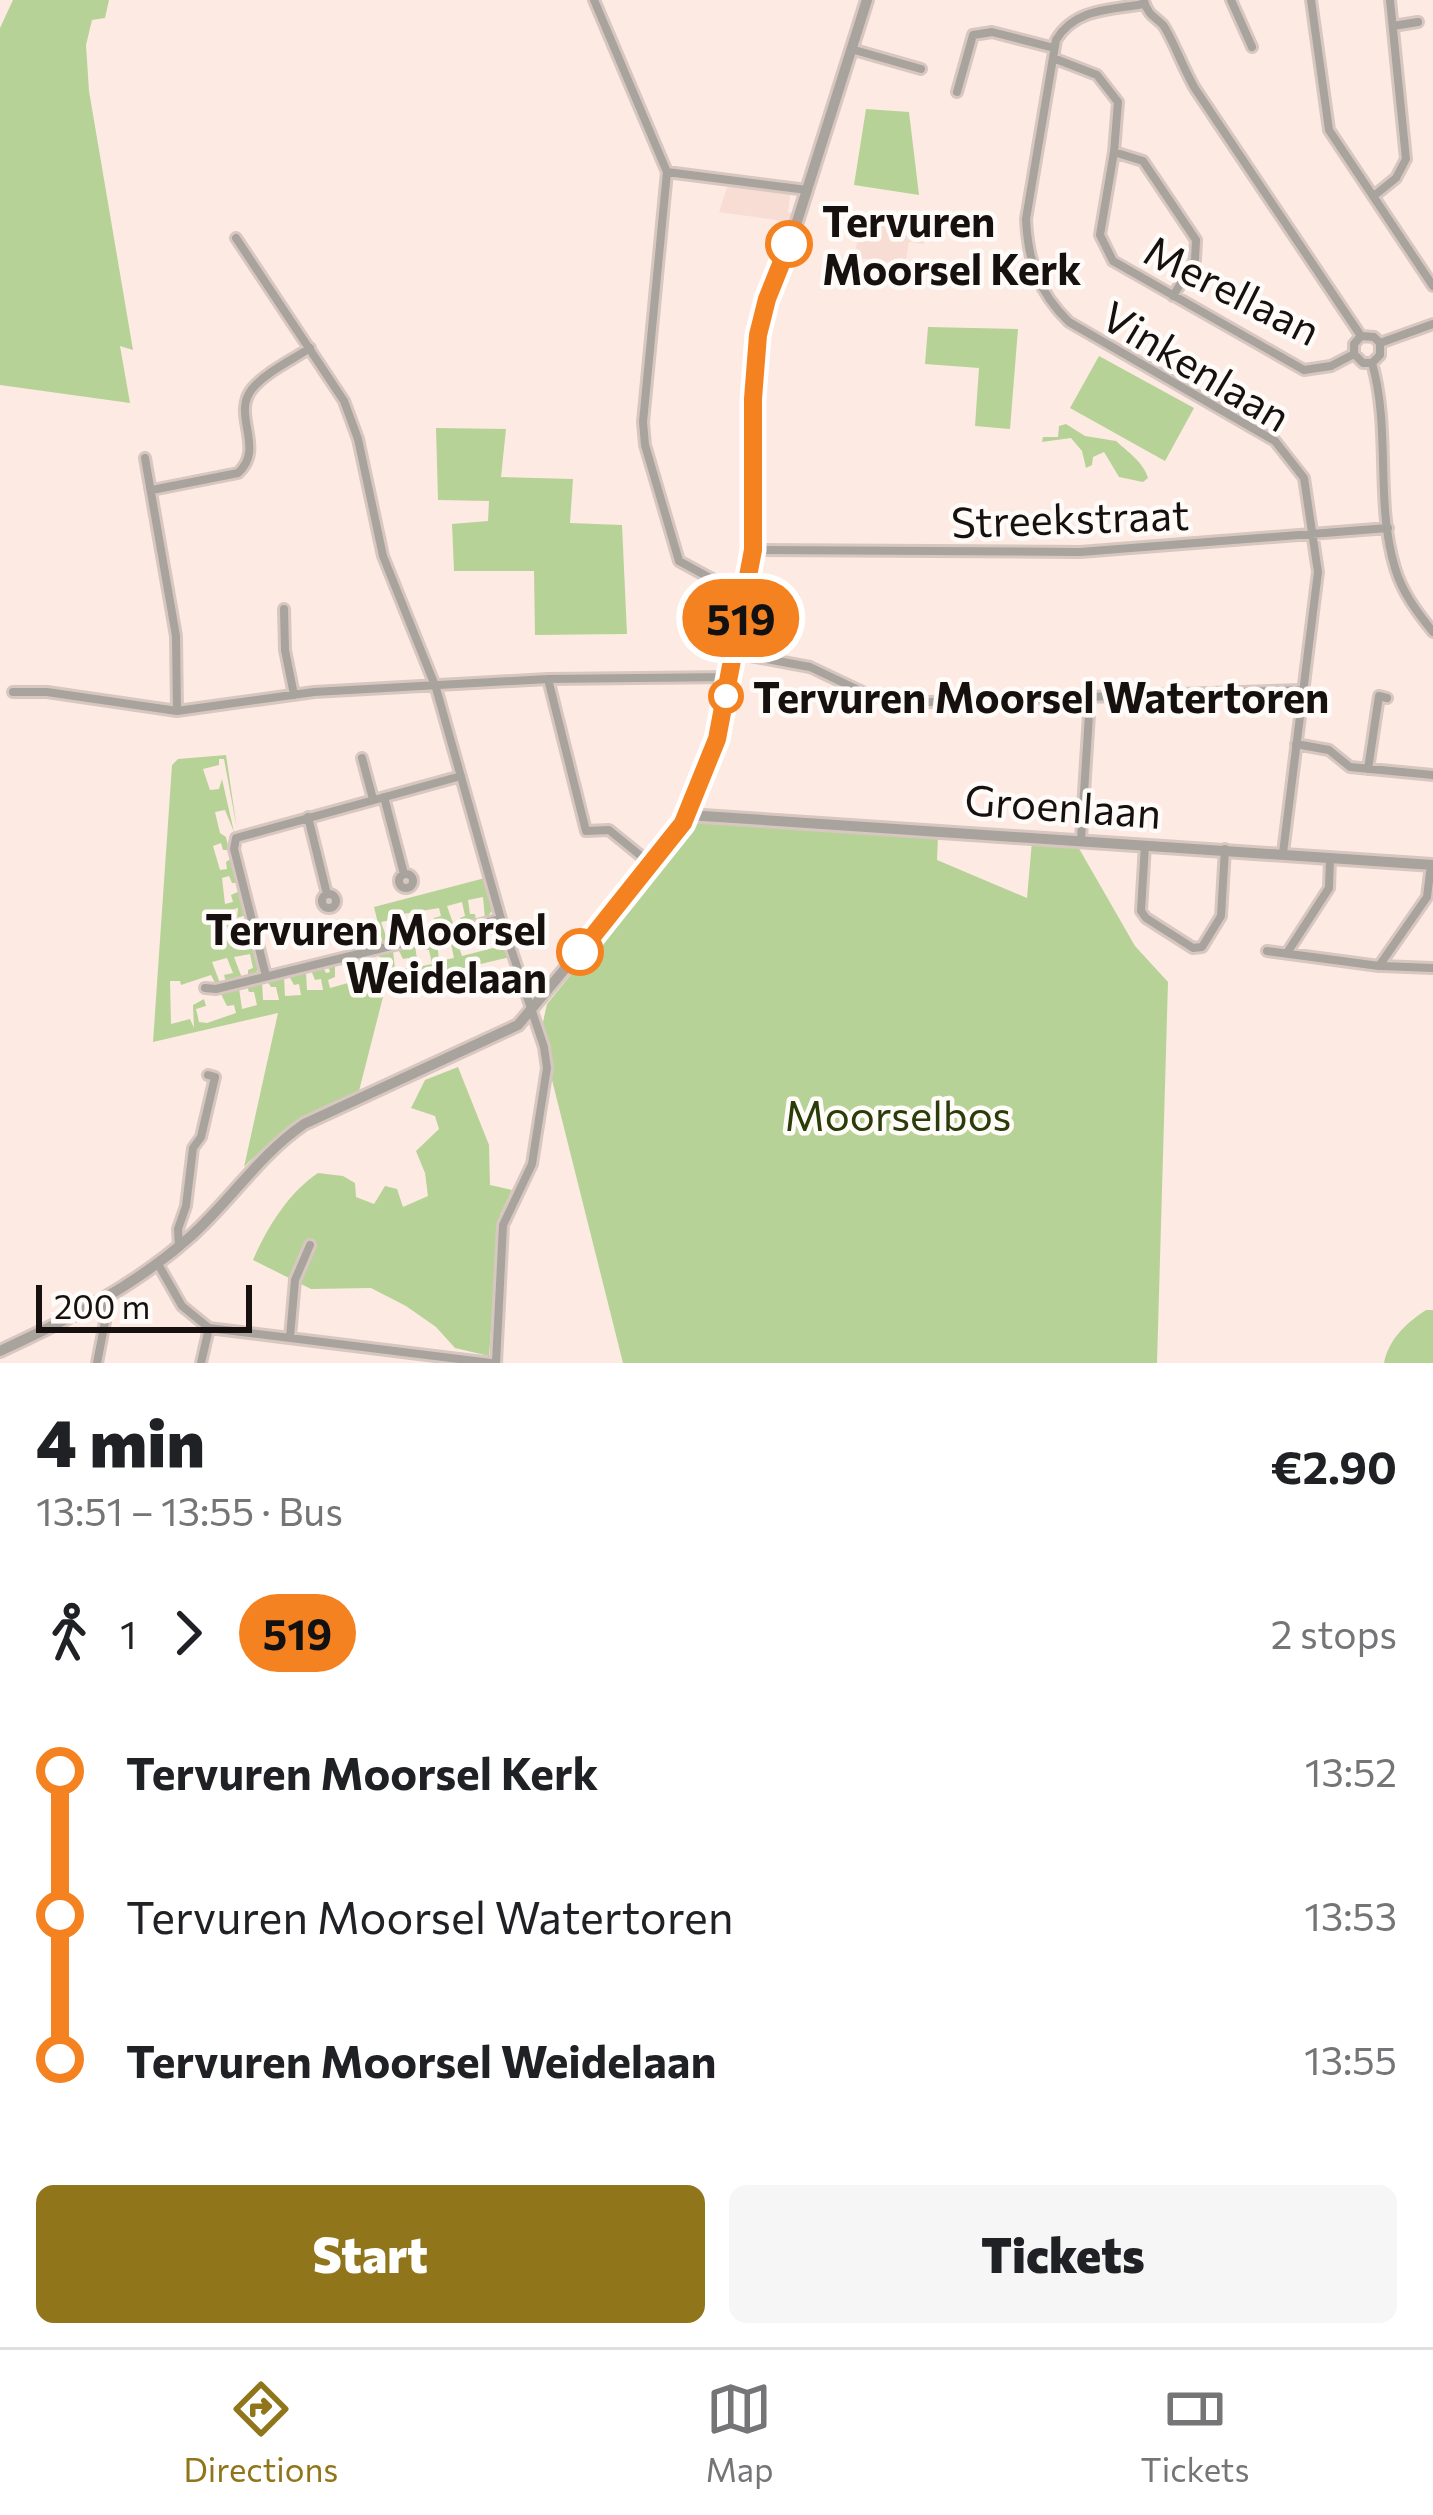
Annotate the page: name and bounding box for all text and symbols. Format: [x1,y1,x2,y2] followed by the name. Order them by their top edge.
[822,194,1081,294] place label: Tervuren Moorsel Kerk
[767,222,811,266] marker: Tervuren Moorsel Kerk
[1137,223,1329,355] street label: Merellaan
[1093,289,1301,441] street label: Vinkenlaan
[950,487,1190,547] street label: Streekstraat
[672,579,810,657] line badge: 519
[706,592,776,644] text: 519
[753,670,1329,722] place label: Tervuren Moorsel Watertoren
[710,680,742,712] marker: Tervuren Moorsel Watertoren
[963,772,1163,838] street label: Groenlaan
[205,902,547,1002] place label: Tervuren Moorsel Weidelaan
[558,930,602,974] marker: Tervuren Moorsel Weidelaan
[785,1088,1011,1140] park label: Moorselbos
[36,1279,252,1332] scale bar
[54,1285,150,1326] text: 200 m
[36,1400,205,1481] text: 4 min
[1271,1438,1397,1493] text: €2.90
[36,1486,343,1534] text: 13:51 – 13:55 · Bus
[36,1600,102,1666] icon: walk
[155,1600,221,1666] icon: forward
[263,1607,332,1659] text: 519
[120,1609,137,1657] text: 1
[1271,1609,1397,1657] text: 2 stops
[126,1744,598,1799] text: Tervuren Moorsel Kerk
[1305,1747,1397,1795] text: 13:52
[126,1888,733,1943] text: Tervuren Moorsel Watertoren
[1304,1891,1397,1939] text: 13:53
[126,2032,717,2087] text: Tervuren Moorsel Weidelaan
[1304,2035,1397,2083] text: 13:55
[36,2185,705,2323] button: Start
[729,2185,1397,2323] button: Tickets
[184,2376,338,2489] tab: Directions
[705,2376,773,2489] tab: Map
[1141,2376,1249,2489] tab: Tickets

